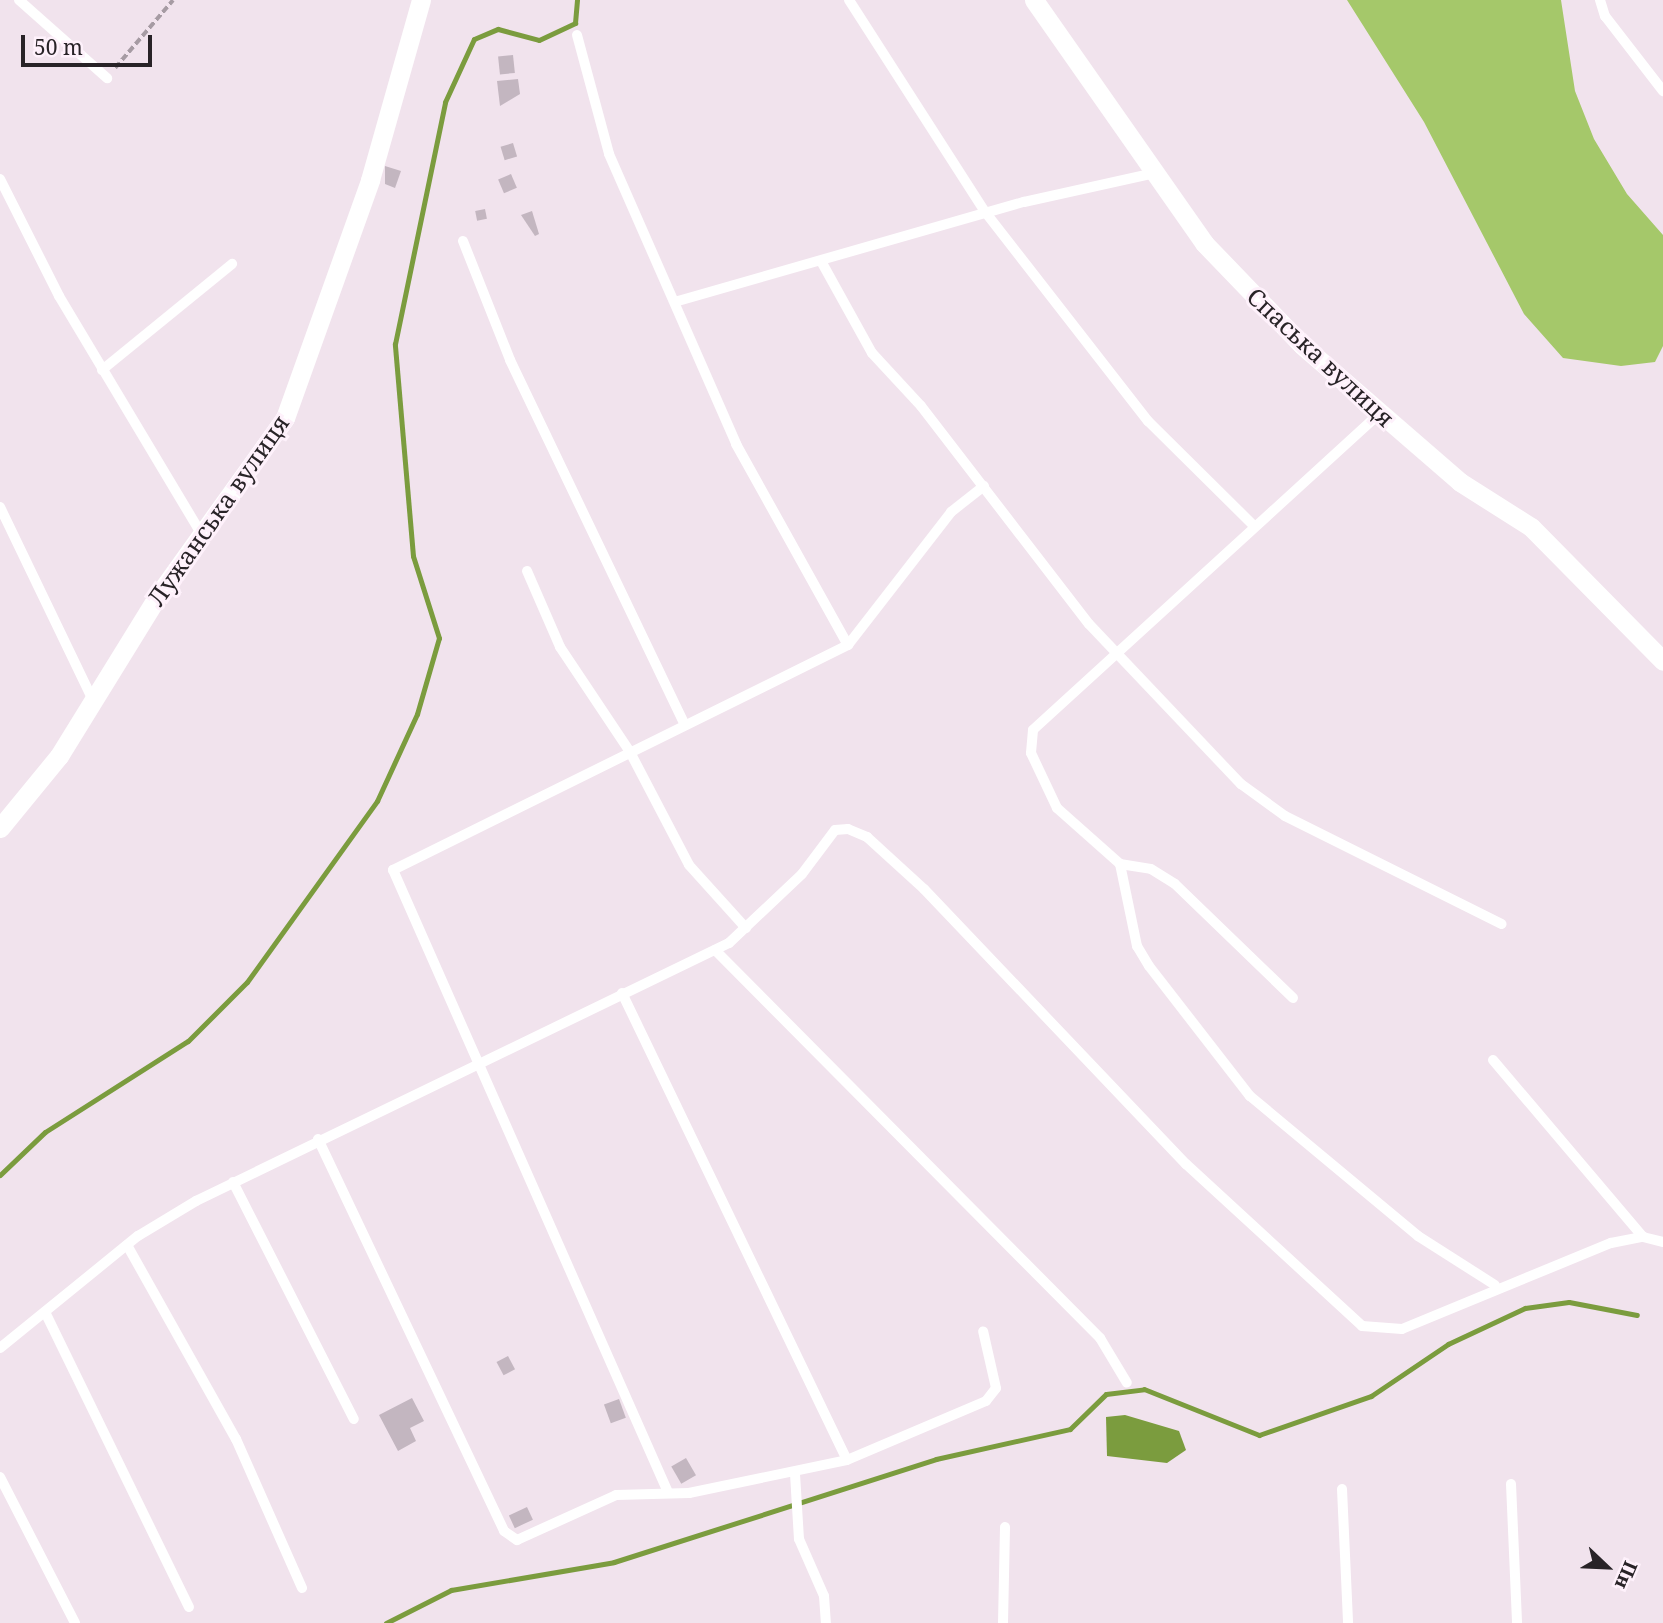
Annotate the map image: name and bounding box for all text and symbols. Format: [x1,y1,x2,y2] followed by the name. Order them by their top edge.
[24,21,156,65] scale bar
[34,33,83,61] text: 50 m
[1242,282,1400,432] street label: Спаська вулиця
[141,409,295,611] street label: Лужанська вулиця
[1572,1532,1642,1602] north arrow
[1609,1557,1644,1593] text: Пн

